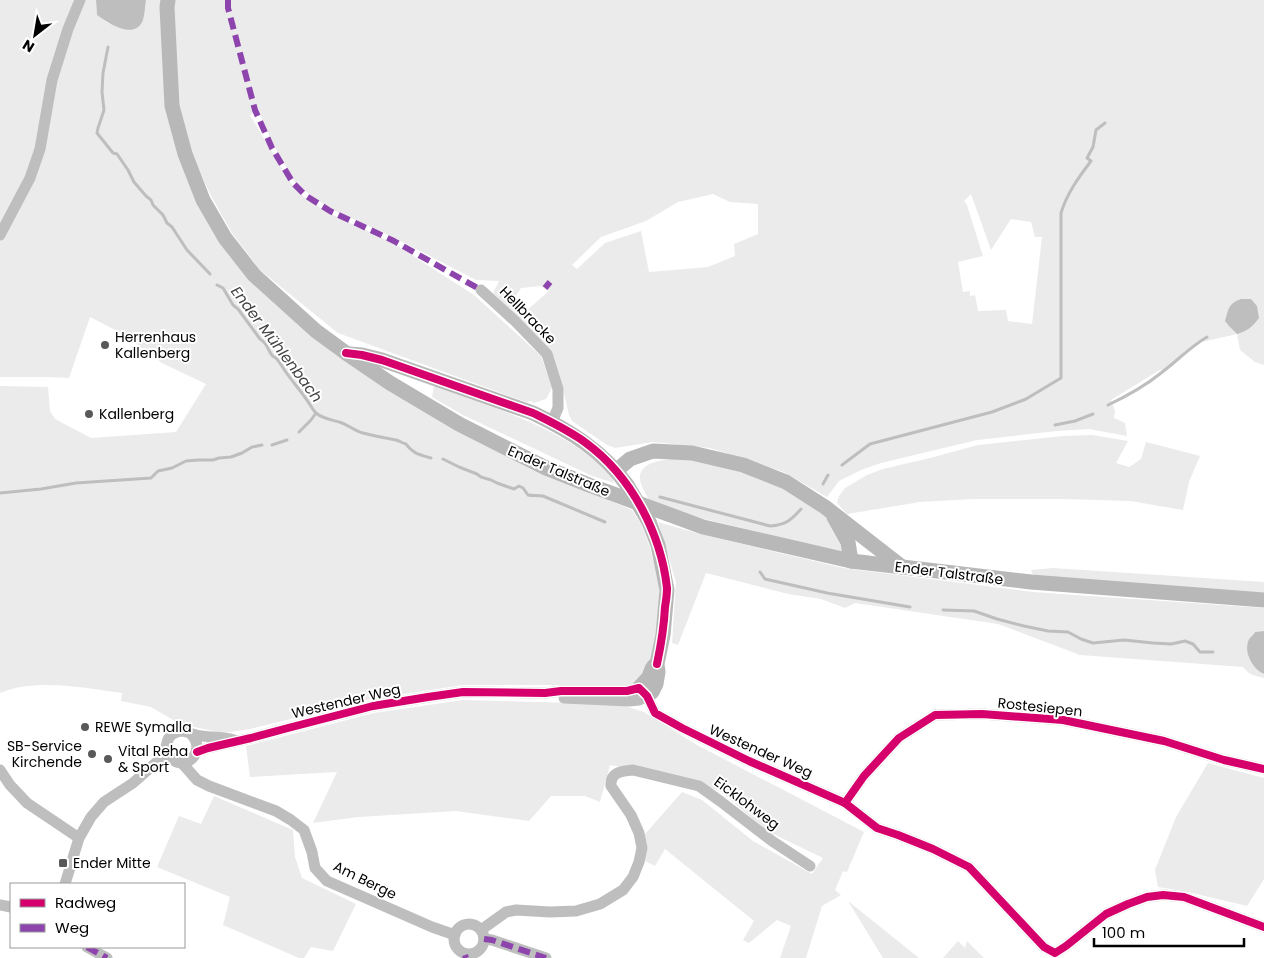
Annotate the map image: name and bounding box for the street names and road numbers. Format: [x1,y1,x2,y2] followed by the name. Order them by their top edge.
[495,282,561,349] street label: Hellbracke
[505,440,613,502] street label: Ender Talstraße
[894,556,1005,590] street label: Ender Talstraße
[290,679,402,723] street label: Westender Weg
[997,693,1083,721] street label: Rostesiepen
[706,719,816,783] street label: Westender Weg
[710,772,784,834] street label: Eicklohweg
[330,856,400,904] street label: Am Berge

